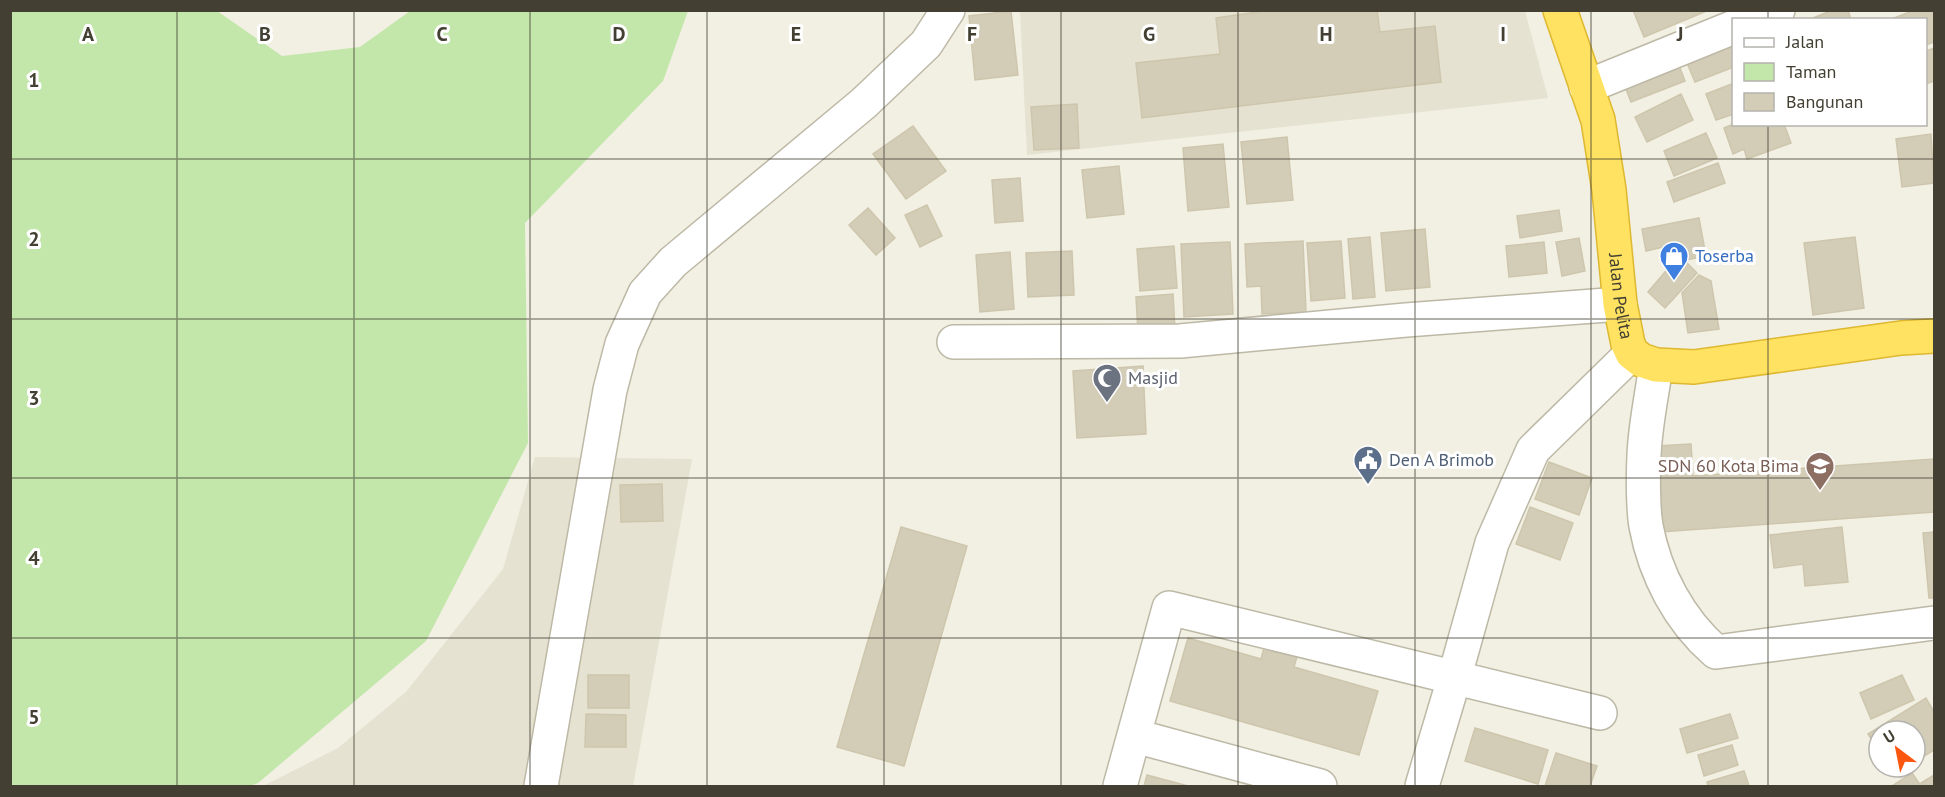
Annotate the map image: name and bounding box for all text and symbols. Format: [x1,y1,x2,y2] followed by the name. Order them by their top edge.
[1732,18,1927,126] legend
[82,21,95,47] text: A
[259,21,271,47] text: B
[436,21,448,47] text: C
[613,21,626,47] text: D
[791,21,801,47] text: E
[967,21,977,47] text: F
[1143,21,1155,47] text: G
[1319,21,1333,47] text: H
[1500,21,1506,47] text: I
[1676,21,1683,47] text: J
[1785,30,1824,53] text: Jalan
[1786,60,1836,83] text: Taman
[28,67,40,93] text: 1
[1786,90,1863,113] text: Bangunan
[28,226,40,252] text: 2
[1658,240,1690,282] shop icon: Toserba
[1695,244,1754,267] place label: Toserba
[1604,251,1639,341] street label: Jalan Pelita
[1091,362,1123,404] mosque icon: Masjid
[1128,366,1178,389] place label: Masjid
[28,385,40,411] text: 3
[1352,444,1384,486] public building icon: Den A Brimob
[1389,448,1494,471] place label: Den A Brimob
[1804,450,1836,492] school or university icon: SDN 60 Kota Bima
[1658,454,1799,477] place label: SDN 60 Kota Bima
[28,545,40,571] text: 4
[28,704,40,730] text: 5
[1867,719,1927,779] north arrow
[1879,725,1899,747] text: U

